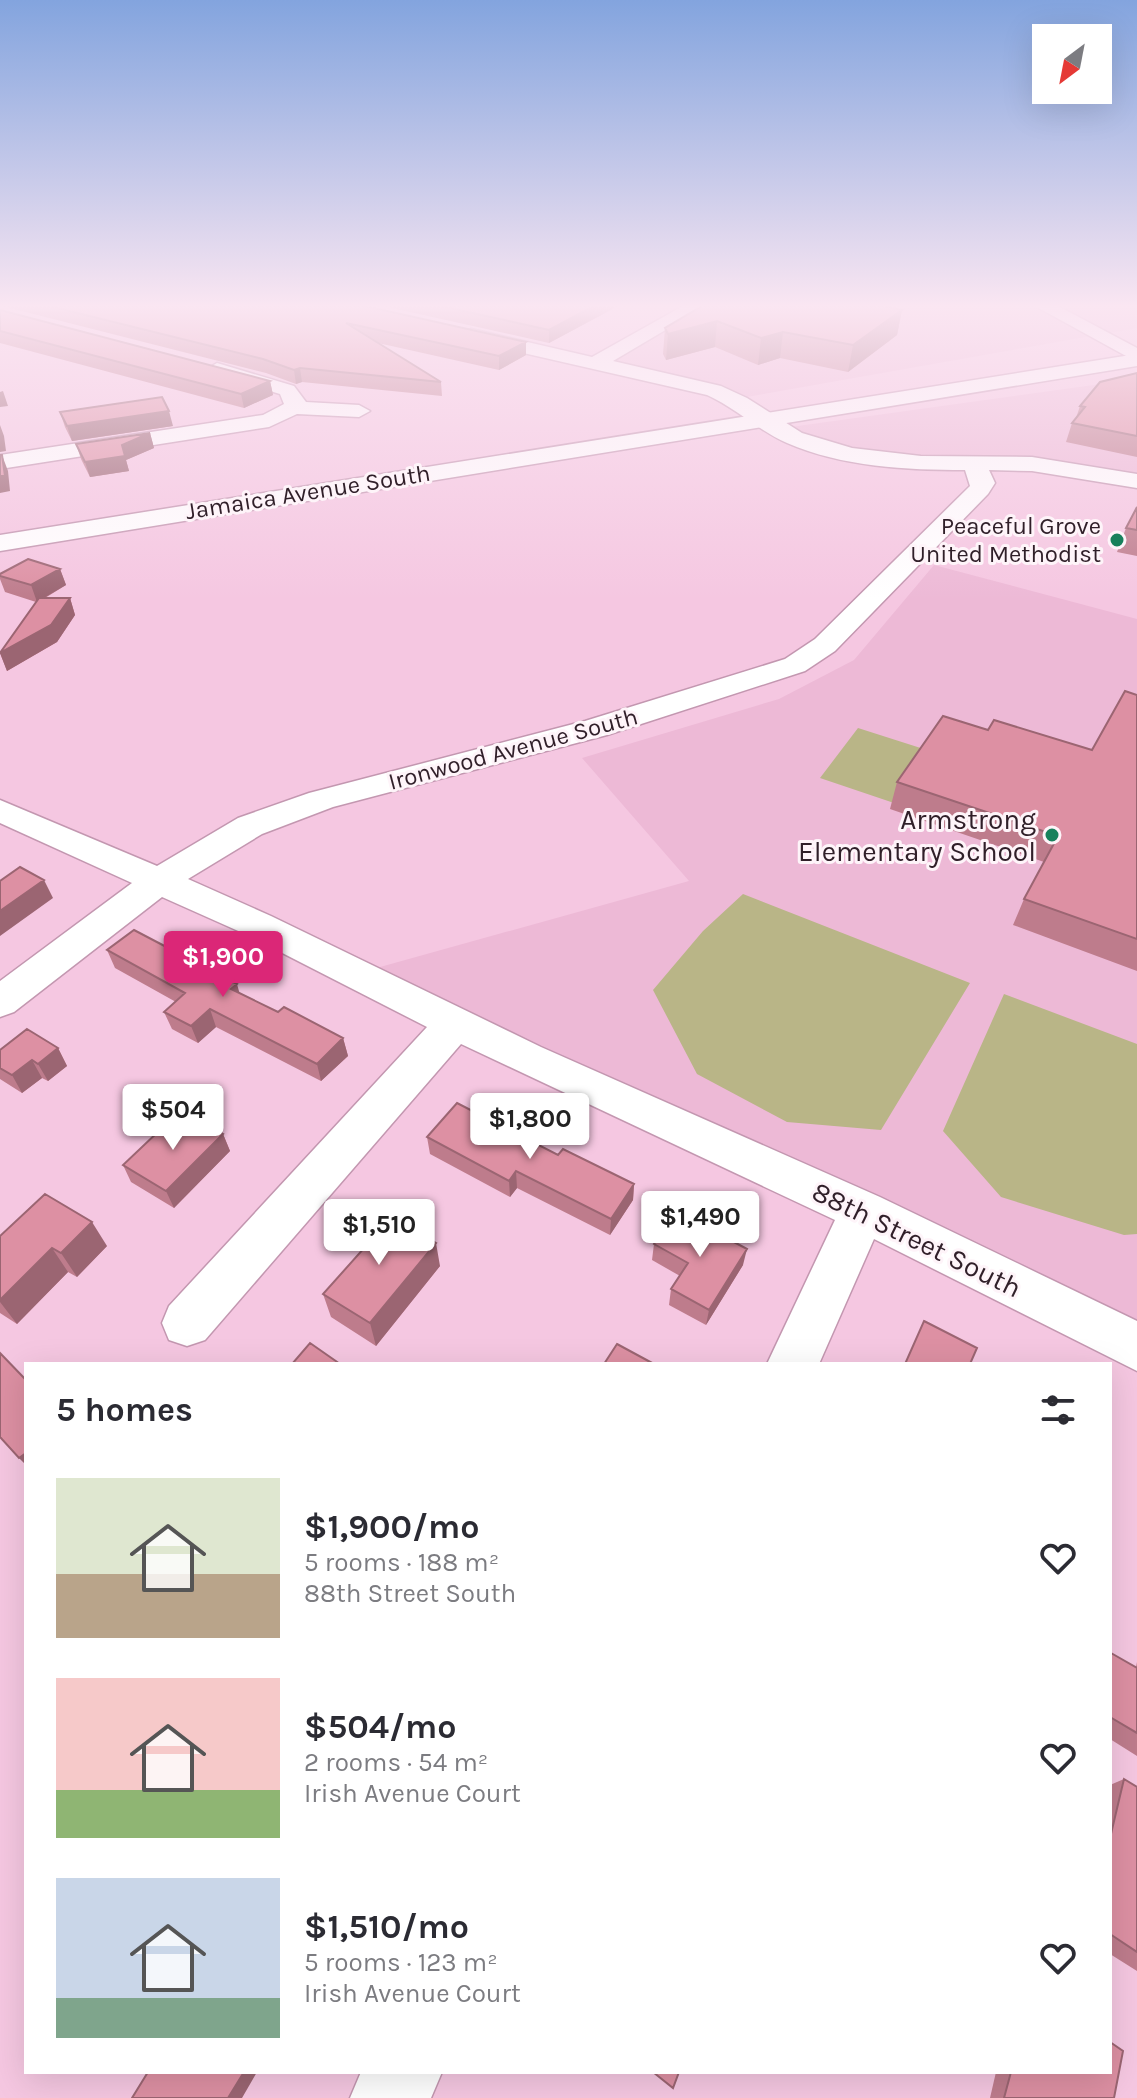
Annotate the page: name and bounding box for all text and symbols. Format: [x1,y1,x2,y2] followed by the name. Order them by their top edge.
[1032,24,1112,104] north arrow
[1032,24,1112,104] map controls
[184,459,432,525] street label: Jamaica Avenue South
[910,512,1101,568] place label: Peaceful Grove United Methodist
[1108,531,1126,549] marker: Peaceful Grove United Methodist
[385,702,641,796] street label: Ironwood Avenue South
[798,803,1036,868] place label: Armstrong Elementary School
[1043,826,1061,844] marker: Armstrong Elementary School
[158,931,288,999] pin: $1,900
[182,941,264,972] text: $1,900
[126,1084,220,1152] pin: $504
[465,1093,595,1161] pin: $1,800
[141,1094,205,1125] text: $504
[488,1103,572,1134] text: $1,800
[807,1175,1027,1304] street label: 88th Street South
[635,1191,765,1259] pin: $1,490
[314,1199,444,1267] pin: $1,510
[659,1201,741,1232] text: $1,490
[342,1209,416,1240] text: $1,510
[1036,1388,1080,1432] icon: filters
[56,1390,193,1430] text: 5 homes
[304,1507,479,1547] text: $1,900/mo
[120,1510,216,1606] icon: home
[1036,1536,1080,1580] icon: heart
[304,1547,499,1578] text: 5 rooms · 188 m²
[304,1578,516,1609] text: 88th Street South
[304,1707,457,1747] text: $504/mo
[120,1710,216,1806] icon: home
[1036,1736,1080,1780] icon: heart
[304,1747,488,1778] text: 2 rooms · 54 m²
[304,1778,521,1809] text: Irish Avenue Court
[304,1907,469,1947] text: $1,510/mo
[120,1910,216,2006] icon: home
[1036,1936,1080,1980] icon: heart
[304,1947,498,1978] text: 5 rooms · 123 m²
[304,1978,521,2009] text: Irish Avenue Court

